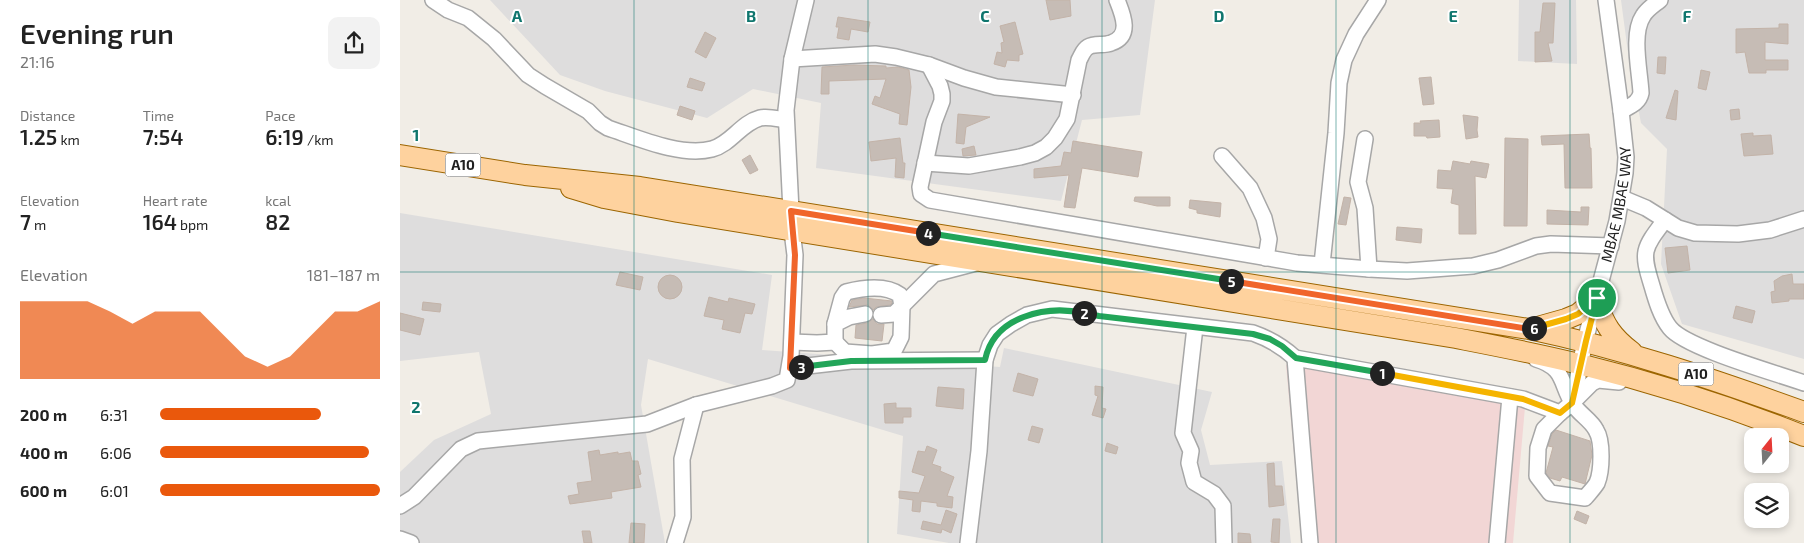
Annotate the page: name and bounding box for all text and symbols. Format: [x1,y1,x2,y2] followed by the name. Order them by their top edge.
[512,6,523,25] text: A
[746,6,756,25] text: B
[980,6,990,25] text: C
[1214,6,1225,25] text: D
[1448,6,1458,25] text: E
[1683,6,1692,25] text: F
[20,16,174,50] text: Evening run
[328,17,380,69] button: share
[20,52,55,71] text: 21:16
[20,107,75,124] text: Distance
[143,107,174,124] text: Time
[265,107,295,124] text: Pace
[20,124,57,149] text: 1.25
[143,124,183,149] text: 7:54
[265,124,304,149] text: 6:19
[413,125,419,144] text: 1
[57,131,80,148] text: km
[304,131,334,148] text: /km
[1596,145,1634,264] street label: MBAE MBAE WAY
[446,154,480,176] road number: A10
[20,192,79,209] text: Elevation
[143,192,207,209] text: Heart rate
[265,192,291,209] text: kcal
[20,209,31,234] text: 7
[143,209,177,234] text: 164
[265,209,290,234] text: 82
[31,216,46,233] text: m
[177,216,208,233] text: bpm
[916,220,940,246] pin: 4
[924,225,933,242] text: 4
[20,265,88,284] text: Elevation
[307,265,380,284] text: 181–187 m
[1218,268,1244,294] pin: 5
[1228,273,1235,290] text: 5
[1576,277,1618,319] pin
[1583,284,1611,312] icon: arrive
[1072,300,1096,326] pin: 2
[1080,305,1089,322] text: 2
[1522,316,1546,340] pin: 6
[1530,320,1539,337] text: 6
[788,354,814,380] pin: 3
[798,359,805,376] text: 3
[1370,360,1394,386] pin: 1
[1678,362,1714,386] road number: A10
[1379,365,1386,382] text: 1
[411,397,421,416] text: 2
[20,405,67,424] text: 200 m
[100,405,128,424] text: 6:31
[1744,428,1789,472] north arrow
[1744,428,1789,528] map controls
[20,443,68,462] text: 400 m
[100,443,132,462] text: 6:06
[20,481,67,500] text: 600 m
[100,481,129,500] text: 6:01
[1744,483,1789,528] button: layers

